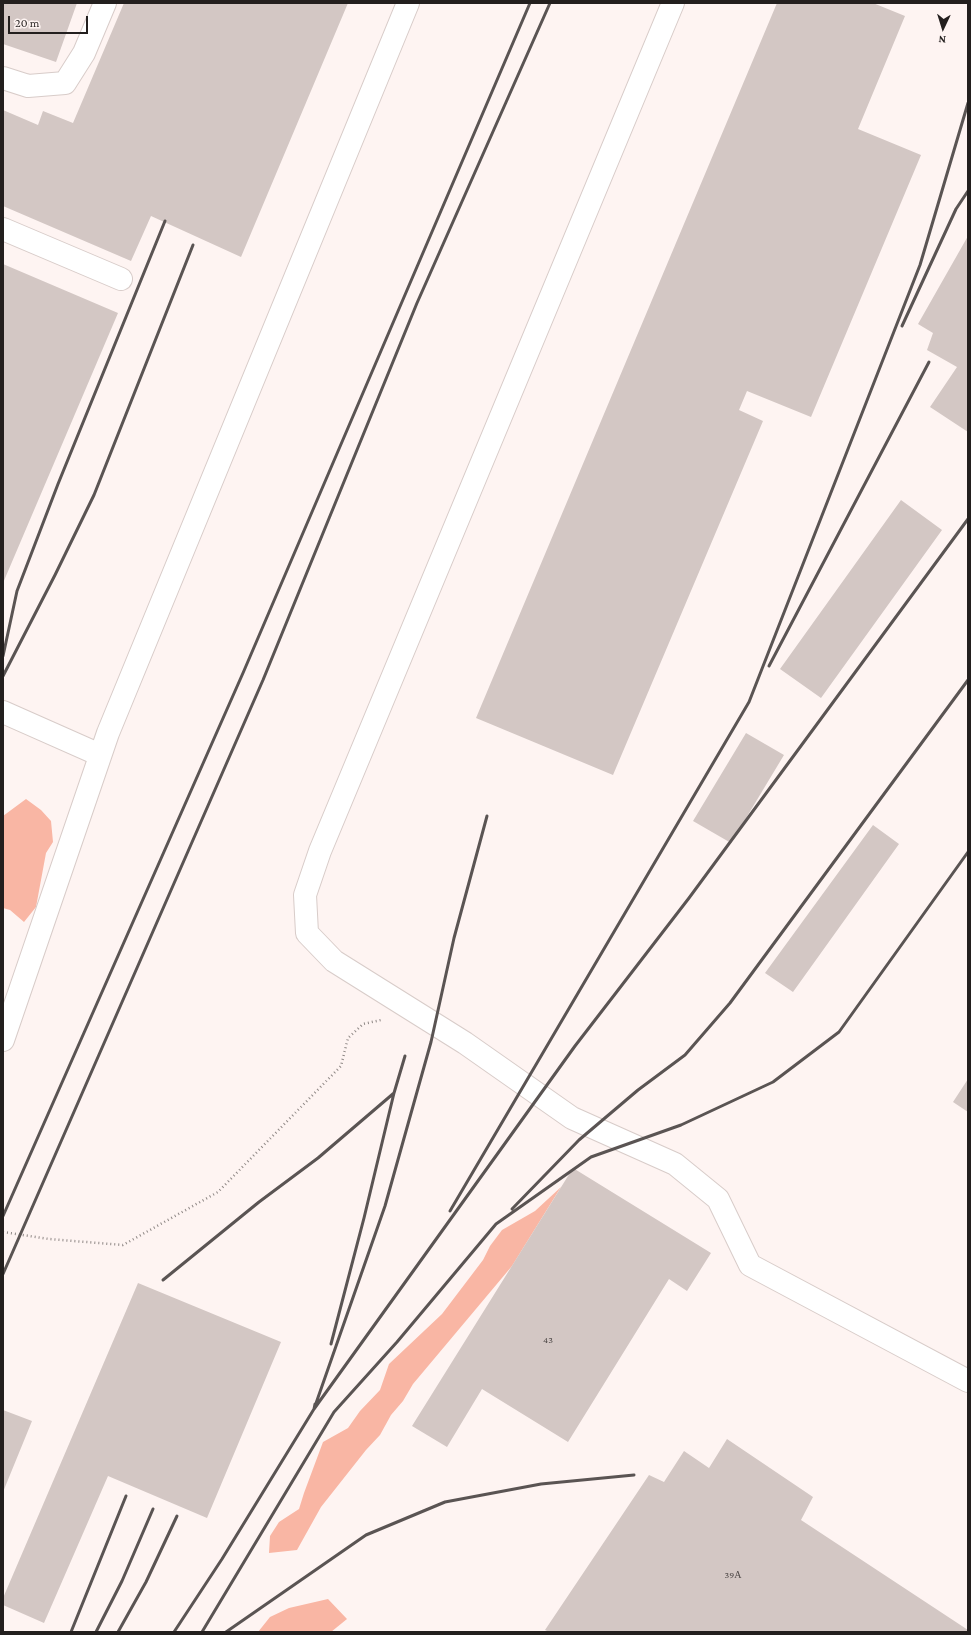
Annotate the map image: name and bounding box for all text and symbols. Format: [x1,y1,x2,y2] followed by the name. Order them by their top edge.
[10,8,90,34] scale bar
[923,8,963,48] north arrow
[15,16,39,30] text: 20 m
[938,34,946,46] text: N
[543,1334,553,1346] house number: 43
[725,1569,741,1581] house number: 39А

